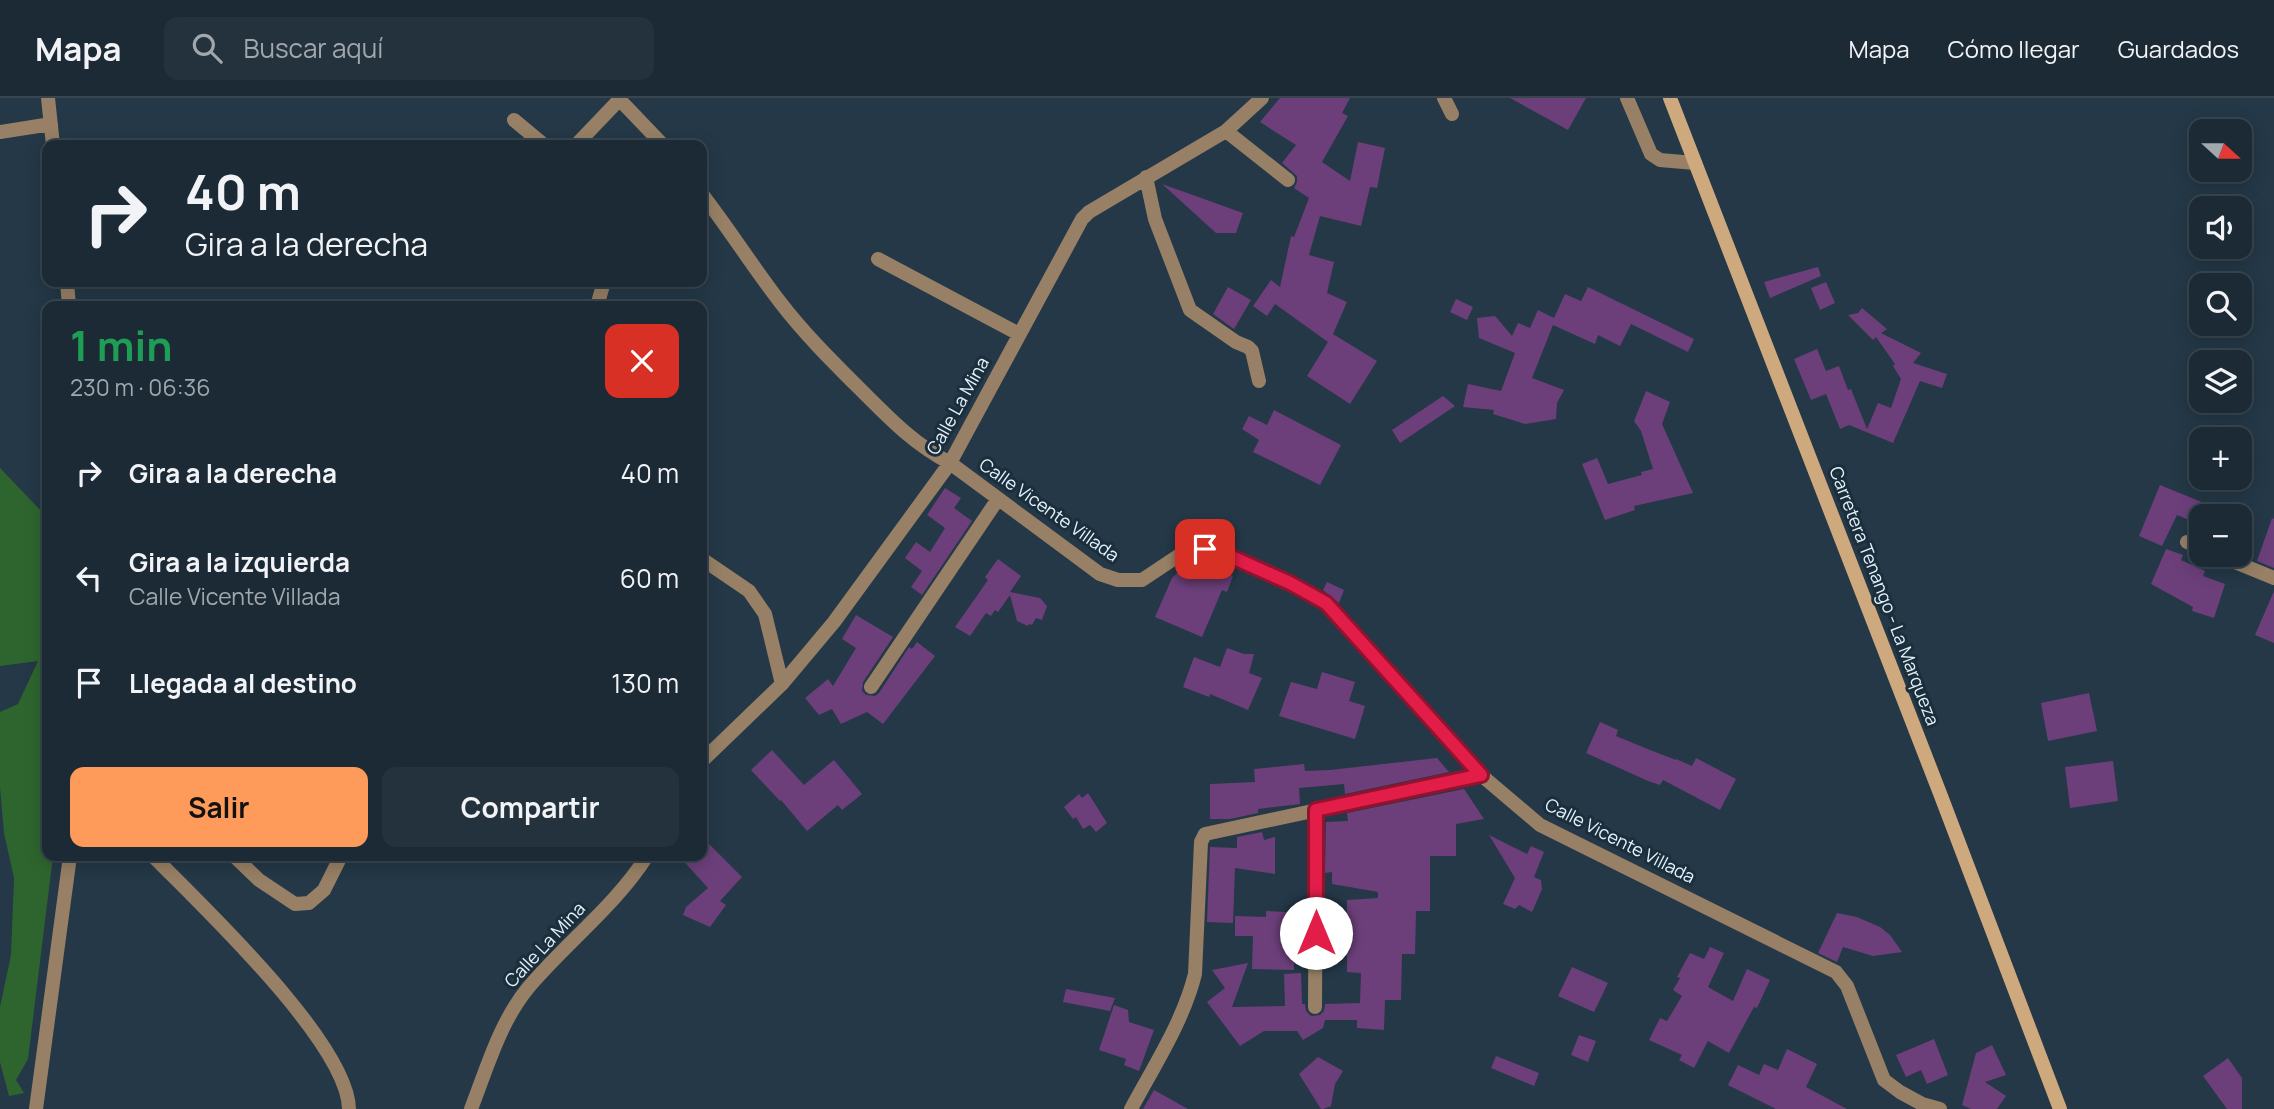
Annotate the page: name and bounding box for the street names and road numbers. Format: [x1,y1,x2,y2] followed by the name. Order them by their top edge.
[920,352,994,459] street label: Calle La Mina
[975,452,1124,566] street label: Calle Vicente Villada
[1824,463,1946,729] street label: Carretera Tenango - La Marqueza
[1541,792,1700,888] street label: Calle Vicente Villada
[499,897,590,992] street label: Calle La Mina

